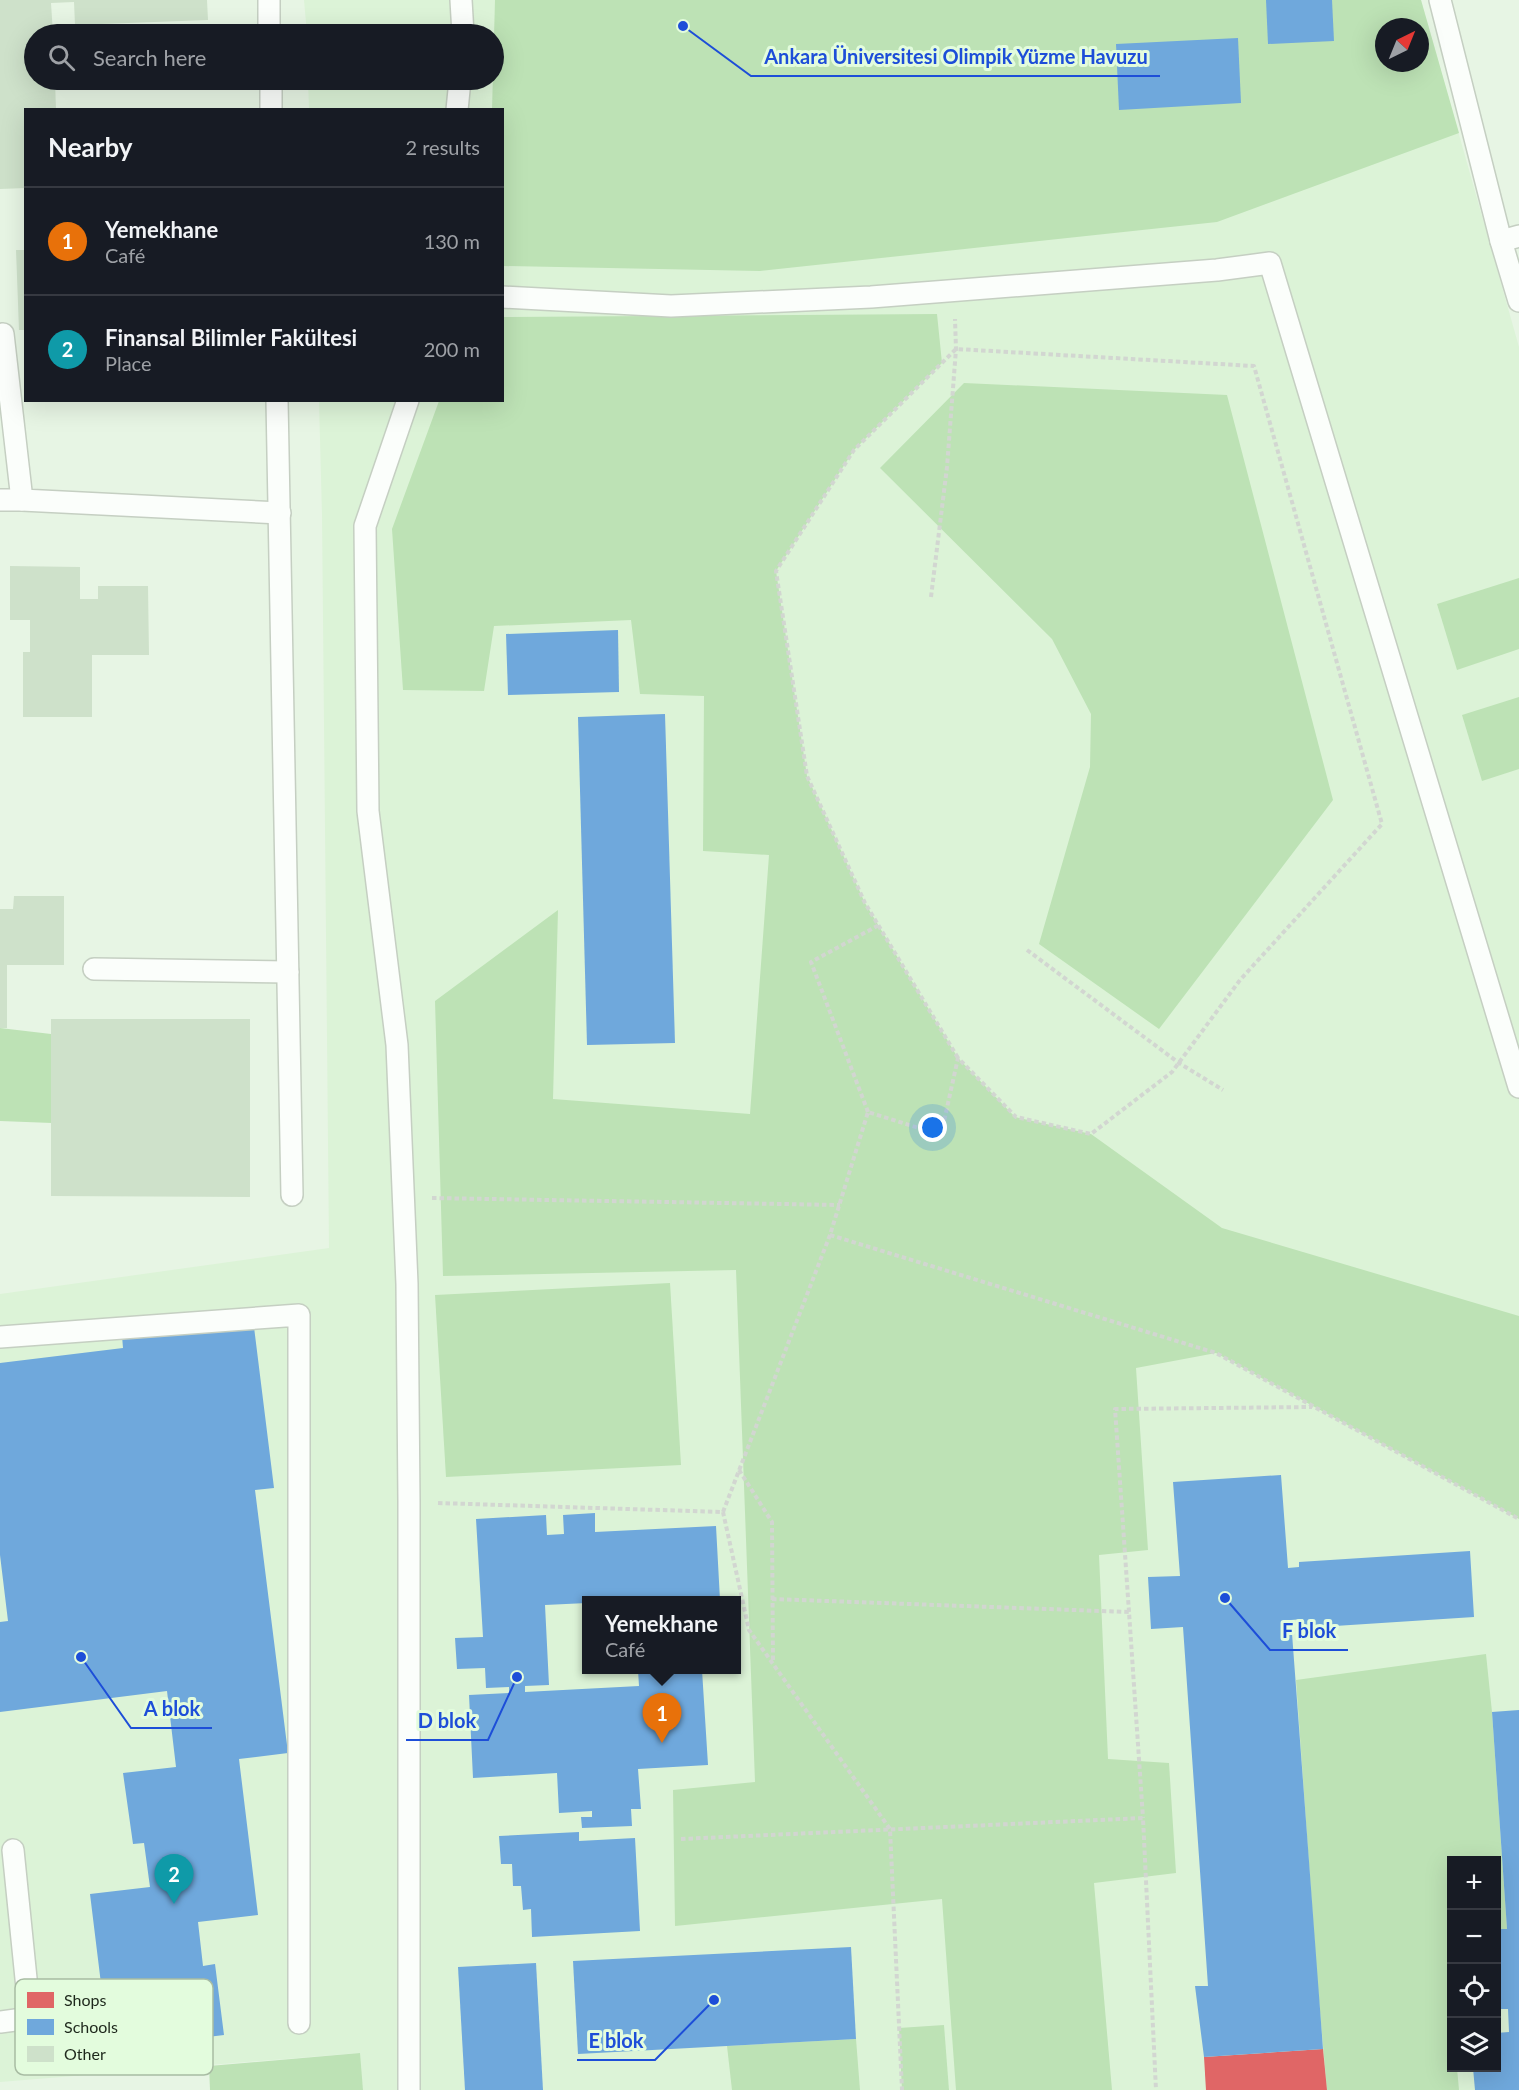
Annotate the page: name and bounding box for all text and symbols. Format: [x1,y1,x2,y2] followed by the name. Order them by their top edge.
[1375,18,1429,72] north arrow
[24,24,504,90] search box
[751,38,1160,76] callout: Ankara Üniversitesi Olimpik Yüzme Havuzu
[45,41,78,74] icon: search
[93,44,206,71] text: Search here
[763,44,1148,68] text: Ankara Üniversitesi Olimpik Yüzme Havuzu
[48,131,133,163] text: Nearby
[405,135,480,159] text: 2 results
[105,216,218,243] text: Yemekhane
[62,229,73,253] text: 1
[424,229,480,253] text: 130 m
[105,243,145,267] text: Café
[105,324,357,351] text: Finansal Bilimler Fakültesi
[62,337,73,361] text: 2
[424,337,480,361] text: 200 m
[105,351,152,375] text: Place
[918,1113,947,1142] your location
[582,1596,741,1674] popup
[605,1610,718,1637] text: Yemekhane
[1270,1612,1348,1650] callout: F blok
[1282,1618,1336,1642] text: F blok
[605,1637,645,1661] text: Café
[131,1690,212,1728] callout: A blok
[642,1694,682,1743] pin: 1
[143,1696,201,1720] text: A blok
[406,1702,488,1740] callout: D blok
[418,1708,477,1732] text: D blok
[154,1854,194,1904] pin: 2
[1447,1856,1501,2072] map controls
[1447,1856,1501,1910] button: +
[1447,1910,1501,1964] button: −
[1447,1964,1501,2018] button: locate
[15,1979,213,2075] legend
[64,1990,107,2009] text: Shops
[64,2017,118,2036] text: Schools
[1447,2018,1501,2072] button: layers
[577,2022,655,2060] callout: E blok
[589,2028,644,2052] text: E blok
[64,2044,106,2063] text: Other

